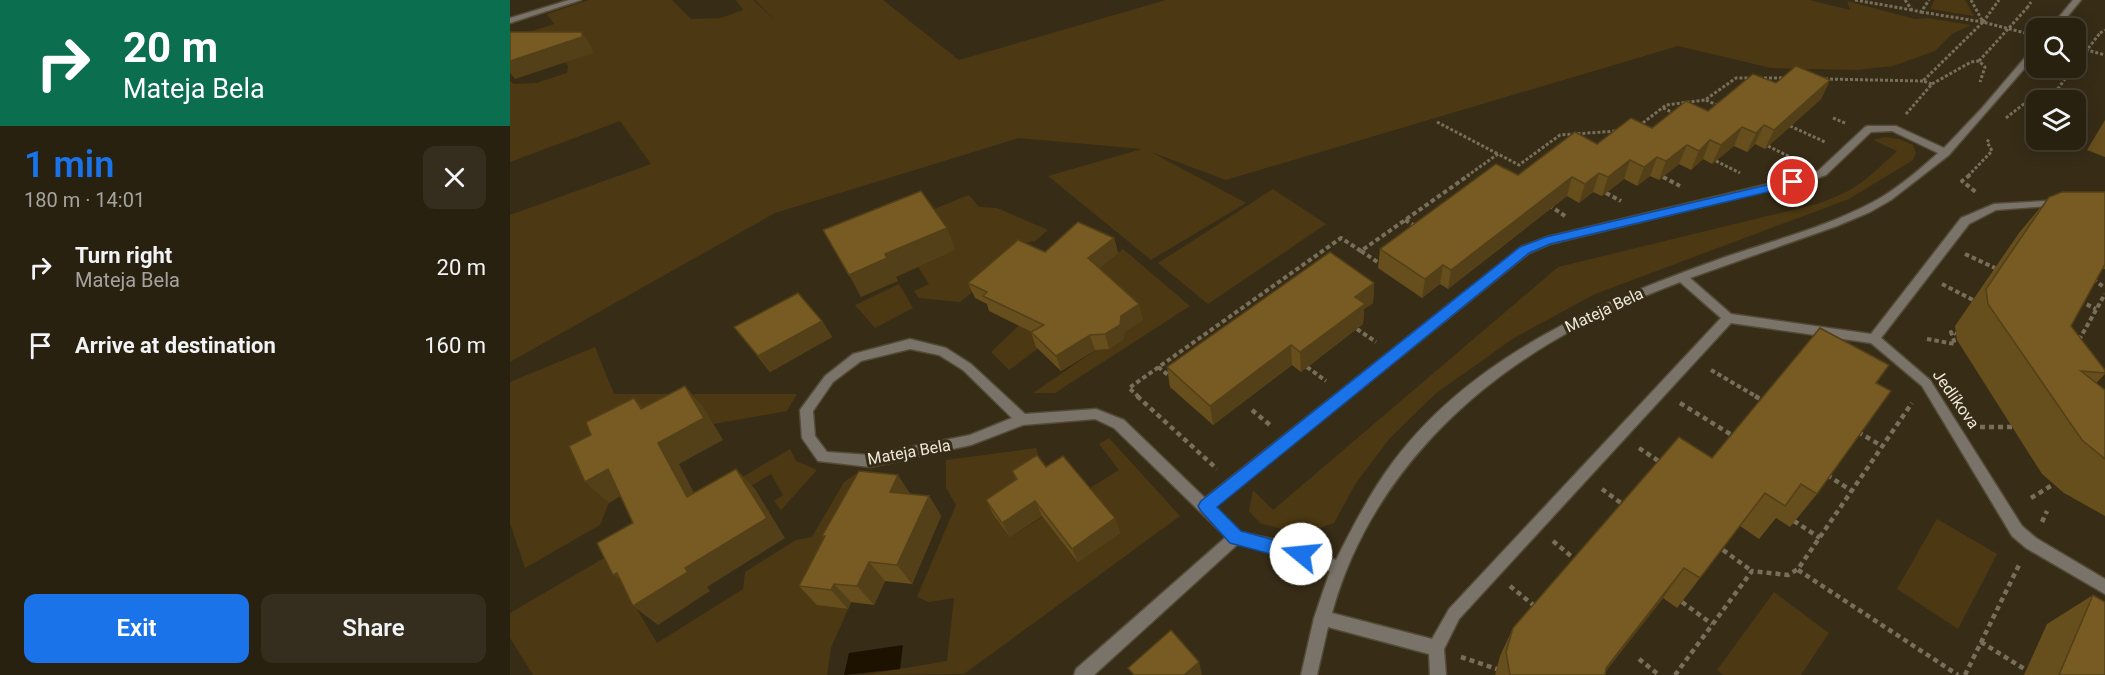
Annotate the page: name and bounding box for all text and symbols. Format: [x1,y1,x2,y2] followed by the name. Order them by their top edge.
[2026,18,2086,150] map controls
[2026,18,2086,78] button: search
[123,23,218,72] text: 20 m
[24,24,102,102] icon: right
[123,73,265,105] text: Mateja Bela
[2026,90,2086,150] button: layers
[24,144,114,186] text: 1 min
[423,146,486,209] button: close
[1767,156,1818,207] pin
[1776,165,1809,198] icon: arrive
[24,188,145,212] text: 180 m · 14:01
[75,243,172,268] text: Turn right
[24,251,57,284] icon: right
[437,255,486,280] text: 20 m
[75,268,180,292] text: Mateja Bela
[1562,284,1646,336] street label: Mateja Bela
[24,329,57,362] icon: arrive
[75,333,276,358] text: Arrive at destination
[424,333,486,358] text: 160 m
[1929,366,1983,432] street label: Jedlíkova
[866,435,952,469] street label: Mateja Bela
[1269,522,1333,586] position arrow
[24,594,249,663] button: Exit
[261,594,486,663] button: Share

